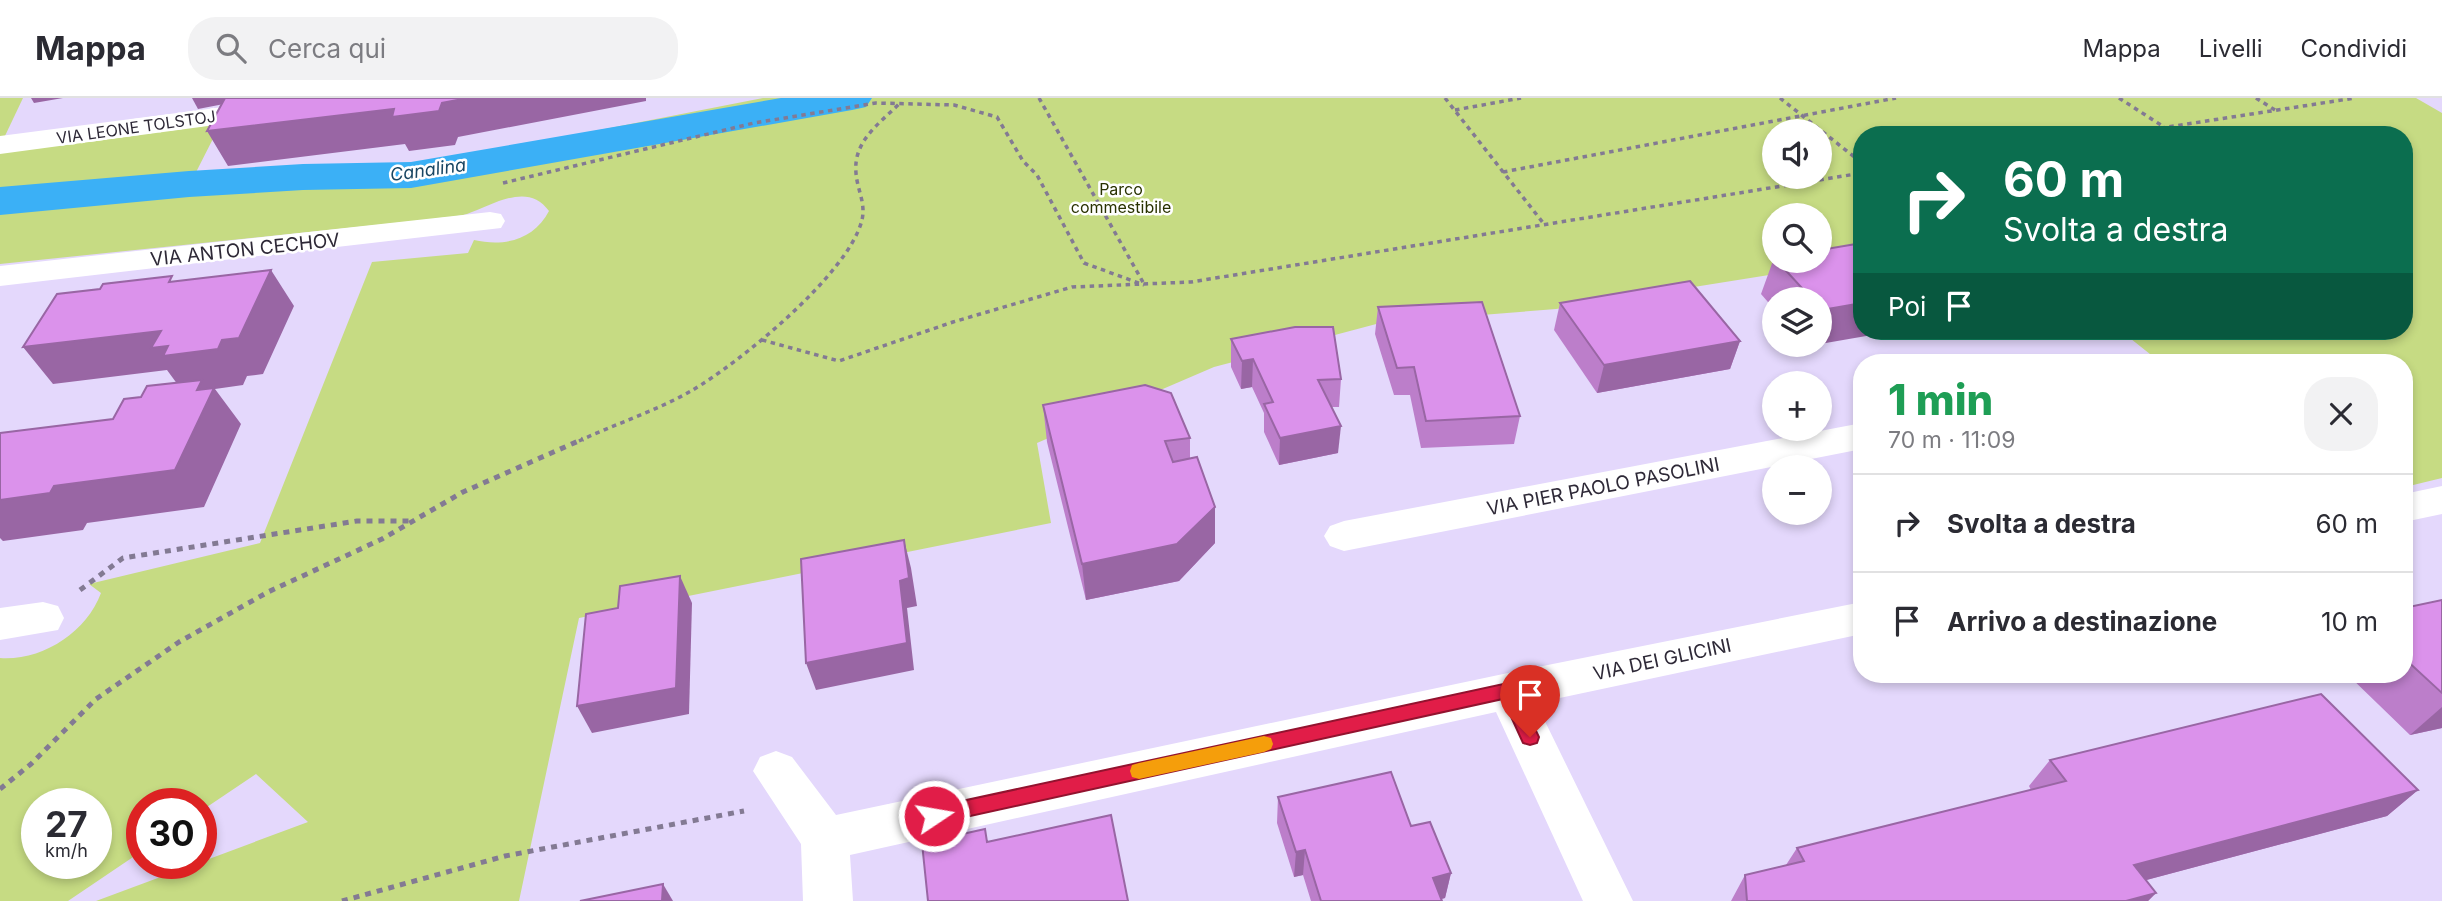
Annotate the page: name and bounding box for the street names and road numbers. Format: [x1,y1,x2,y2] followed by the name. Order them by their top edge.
[55,106,217,148] street label: VIA LEONE TOLSTOJ
[149,228,341,271] street label: VIA ANTON CECHOV
[1485,453,1721,520] street label: VIA PIER PAOLO PASOLINI
[1591,634,1733,685] street label: VIA DEI GLICINI

